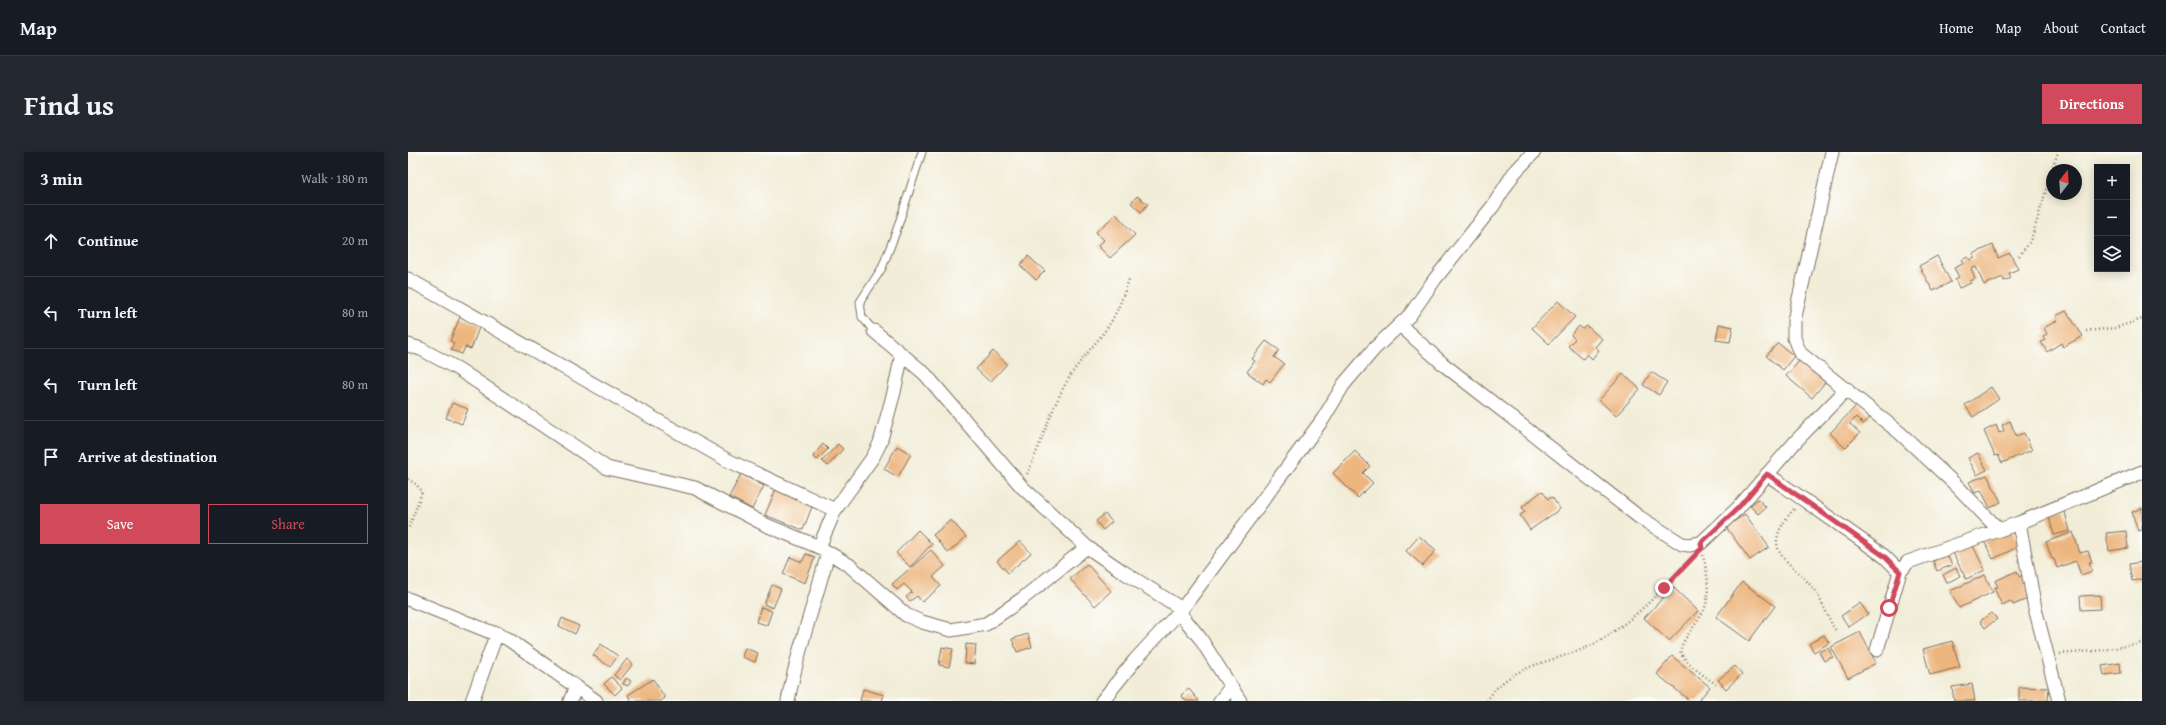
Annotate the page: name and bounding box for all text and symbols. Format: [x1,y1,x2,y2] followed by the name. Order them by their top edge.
[20,14,57,42] text: Map
[1939,18,1974,38] text: Home
[1996,18,2021,38] text: Map
[2043,18,2079,38] text: About
[2101,18,2146,38] text: Contact
[24,84,114,125] text: Find us
[2042,84,2142,124] button: Directions
[2046,164,2082,200] north arrow
[2094,164,2130,272] map controls
[2094,164,2130,200] button: +
[40,166,82,191] text: 3 min
[301,169,368,188] text: Walk · 180 m
[2094,200,2130,236] button: −
[40,230,62,252] icon: ahead
[78,230,139,251] text: Continue
[342,231,368,250] text: 20 m
[2094,236,2130,272] button: layers
[40,302,62,324] icon: left
[78,302,137,323] text: Turn left
[342,303,368,322] text: 80 m
[40,374,62,396] icon: left
[78,374,137,395] text: Turn left
[342,375,368,394] text: 80 m
[40,446,62,468] icon: arrive
[78,446,217,467] text: Arrive at destination
[40,504,200,544] button: Save
[208,504,368,544] button: Share
[1655,579,1673,597] route end
[1880,599,1898,617] route start

